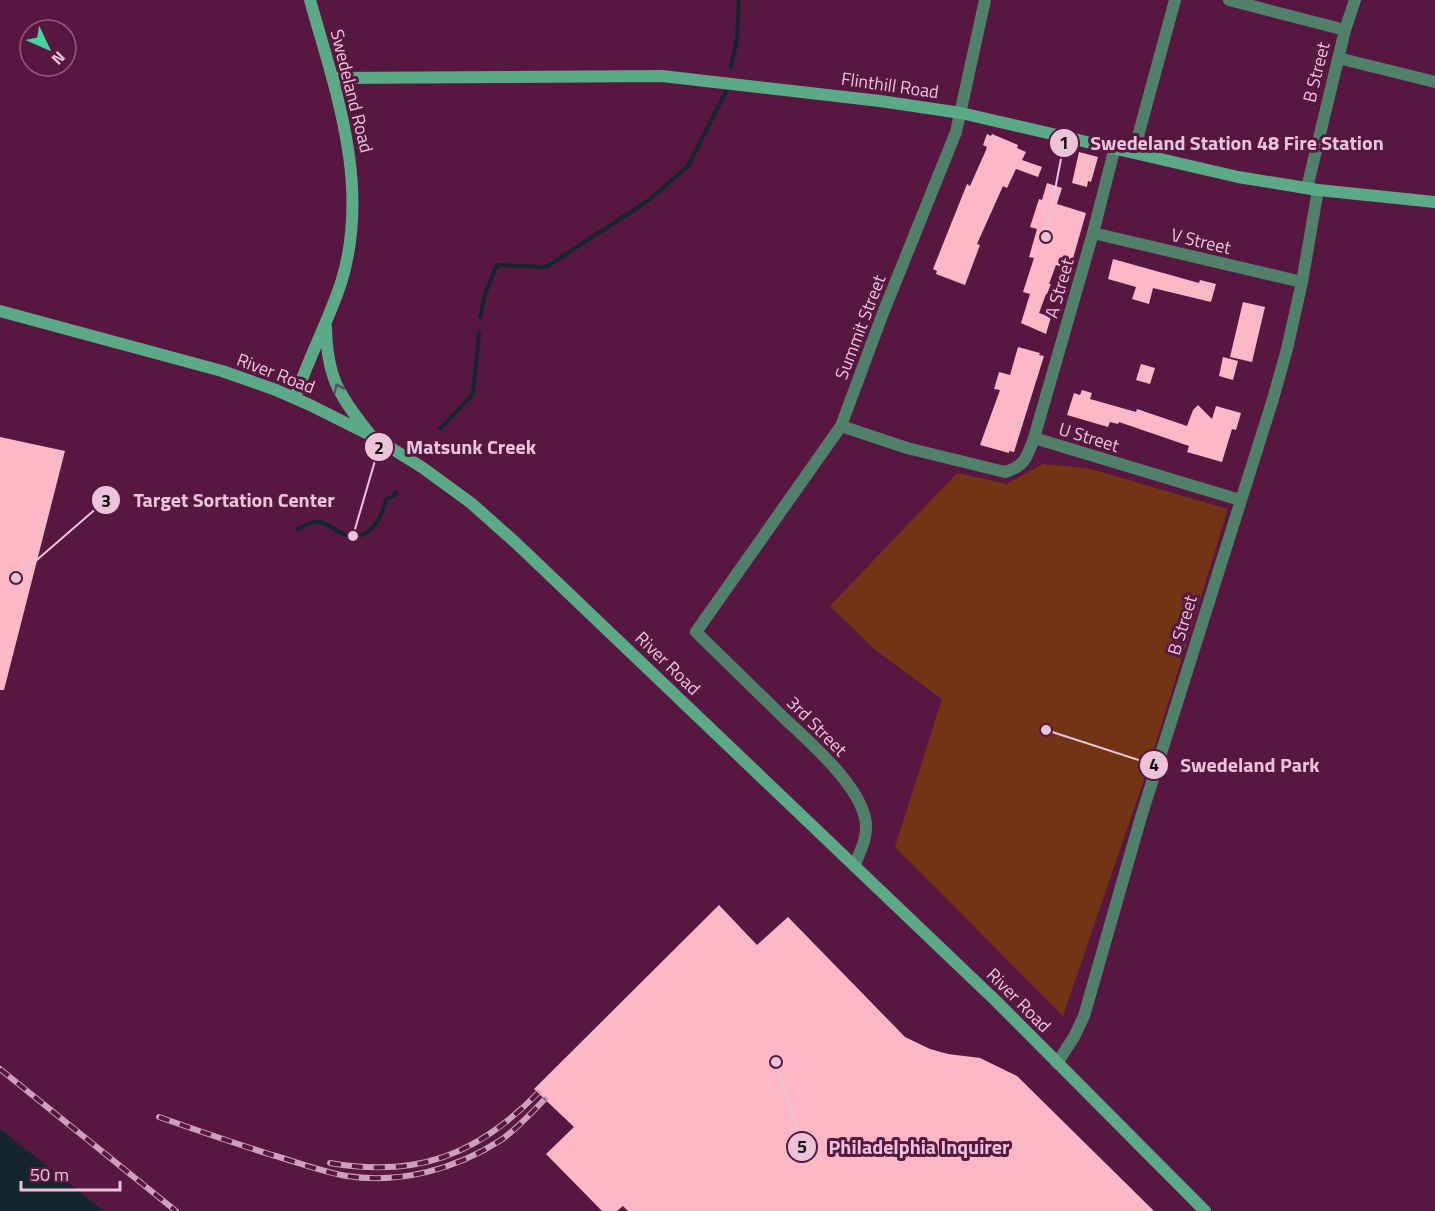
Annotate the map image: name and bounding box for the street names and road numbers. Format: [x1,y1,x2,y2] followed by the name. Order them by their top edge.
[324,26,380,156] street label: Swedeland Road
[1295,38,1337,105] street label: B Street
[839,65,941,105] street label: Flinthill Road
[1168,221,1234,261] street label: V Street
[1038,254,1081,321] street label: A Street
[828,270,893,383] street label: Summit Street
[233,346,319,400] street label: River Road
[1055,415,1123,459] street label: U Street
[1160,591,1204,658] street label: B Street
[629,625,707,701] street label: River Road
[781,690,854,763] street label: 3rd Street
[981,962,1057,1038] street label: River Road

